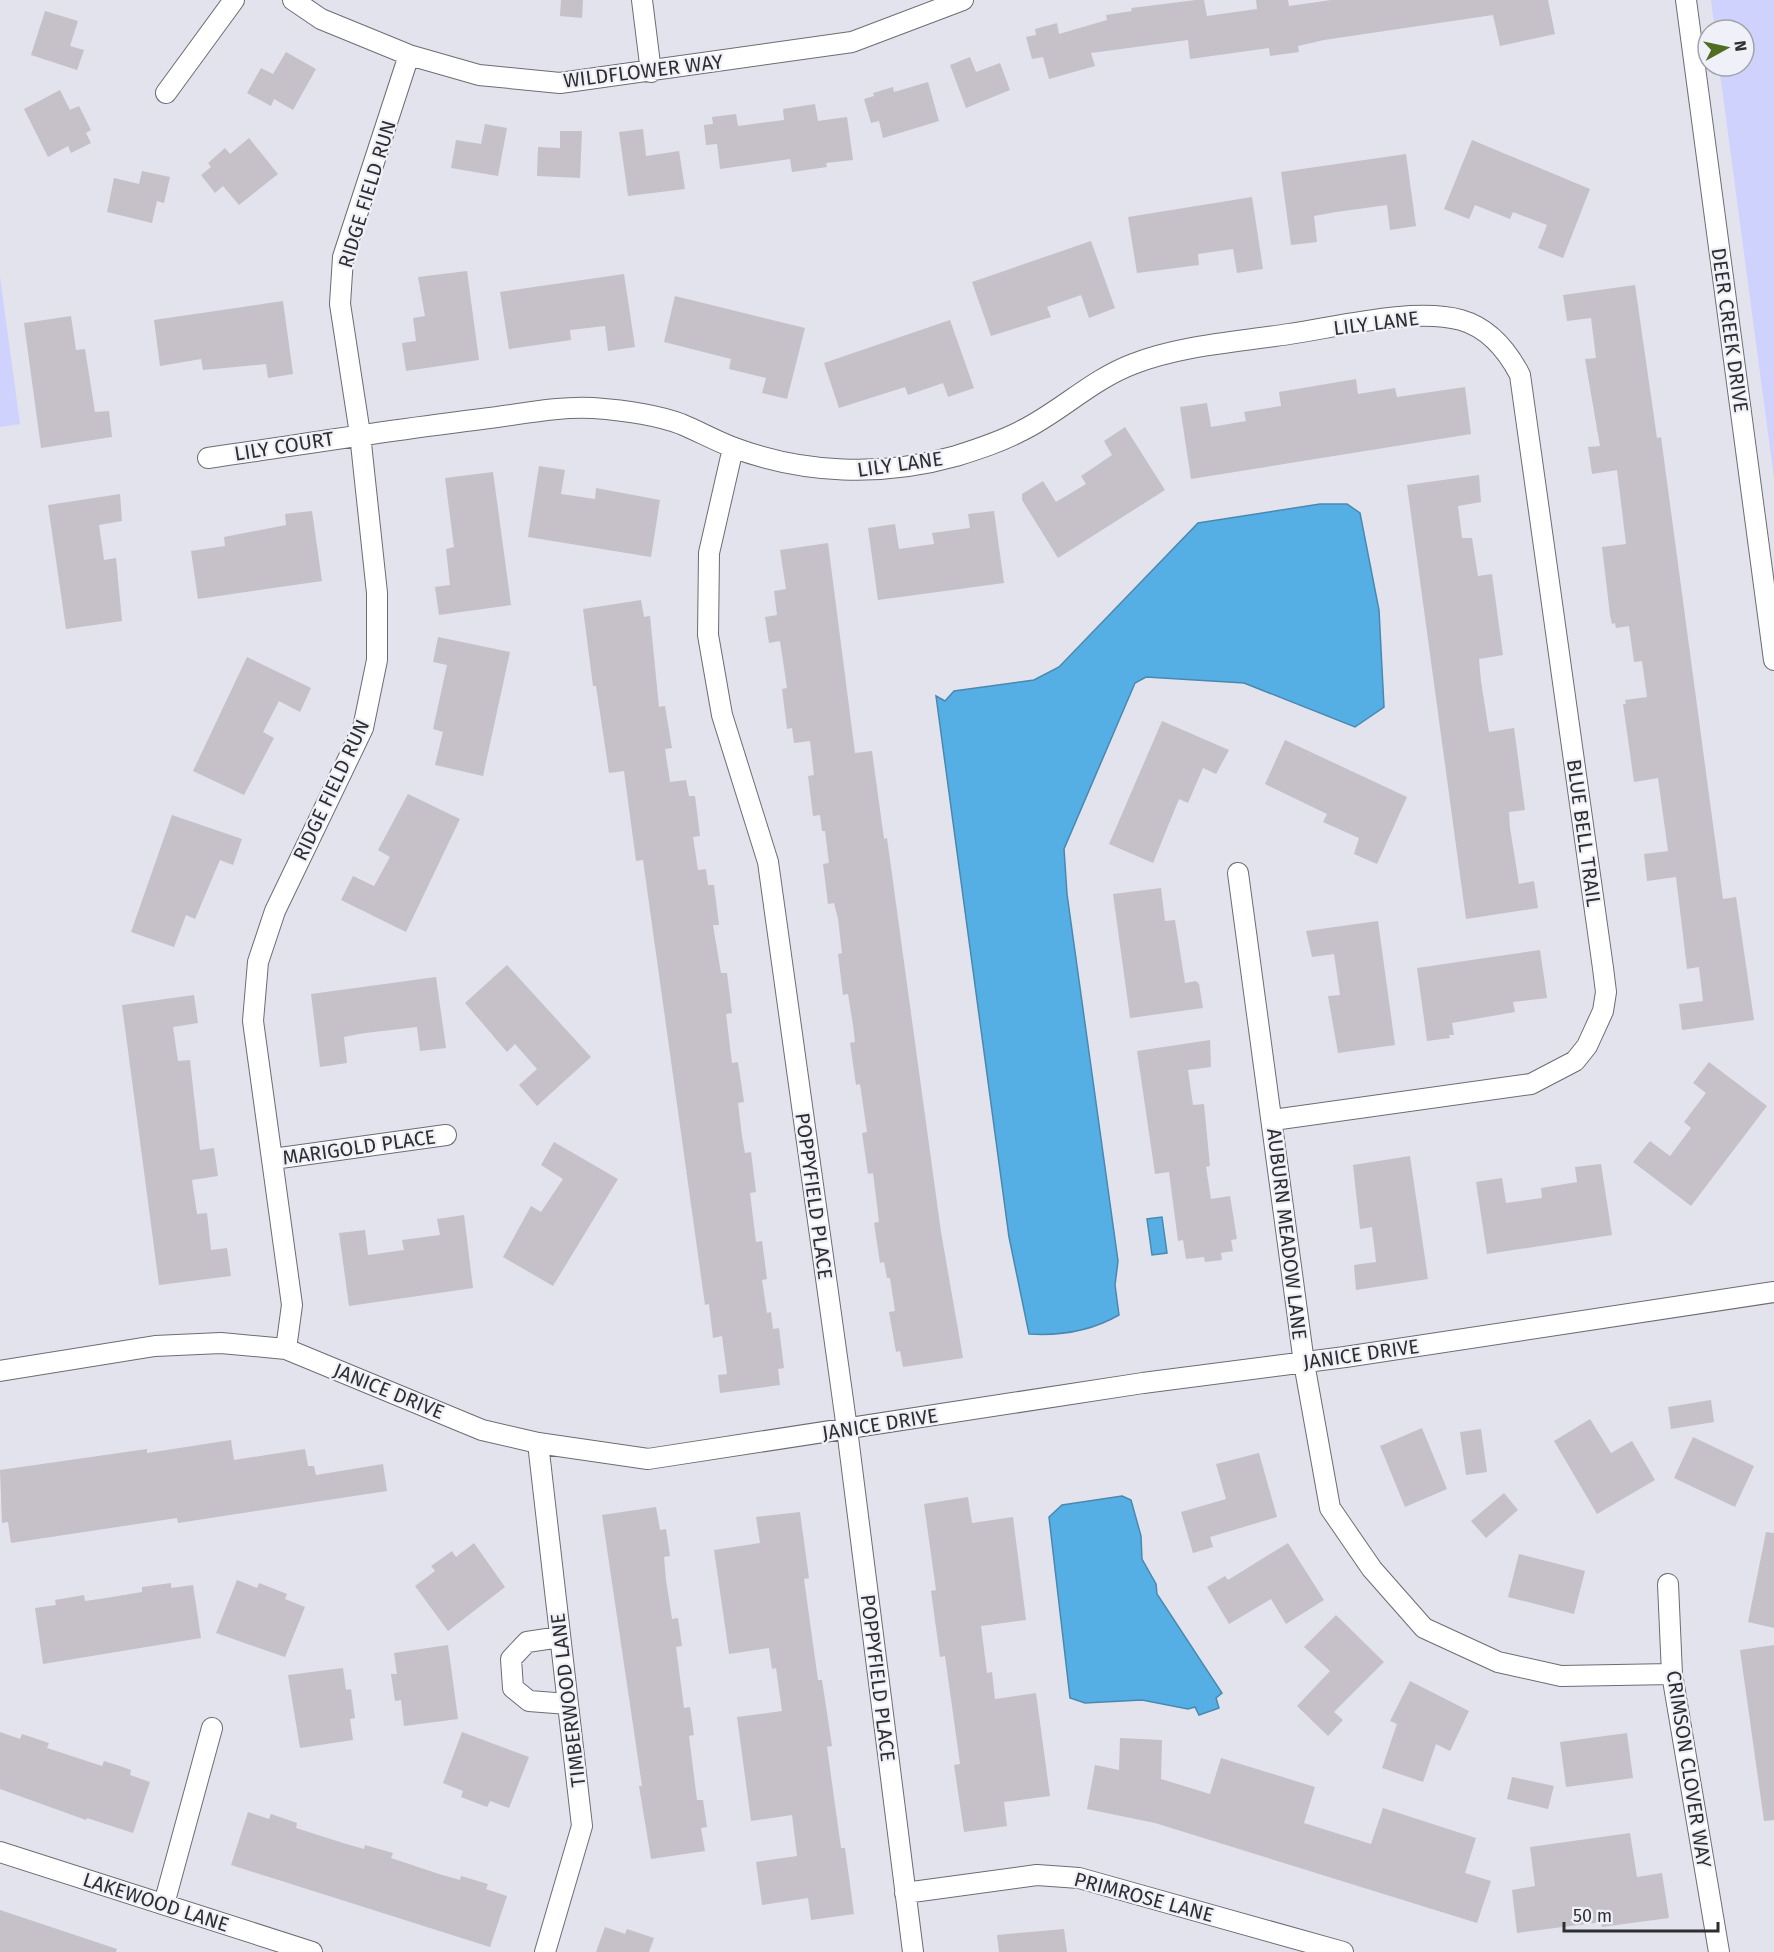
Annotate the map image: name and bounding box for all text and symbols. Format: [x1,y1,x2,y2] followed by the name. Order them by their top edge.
[1696,18,1756,78] north arrow
[1730,39,1751,53] text: N
[562,49,724,93] street label: WILDFLOWER WAY
[333,117,401,271] street label: RIDGE FIELD RUN
[1707,246,1753,414] street label: DEER CREEK DRIVE
[1332,306,1420,340] street label: LILY LANE
[233,426,336,466] street label: LILY COURT
[856,446,944,482] street label: LILY LANE
[288,716,374,864] street label: RIDGE FIELD RUN
[1562,758,1606,908] street label: BLUE BELL TRAIL
[790,1111,838,1281] street label: POPPYFIELD PLACE
[281,1124,437,1170] street label: MARIGOLD PLACE
[1262,1127,1312,1341] street label: AUBURN MEADOW LANE
[1301,1334,1421,1374] street label: JANICE DRIVE
[330,1358,448,1424] street label: JANICE DRIVE
[820,1403,940,1445] street label: JANICE DRIVE
[856,1593,900,1763] street label: POPPYFIELD PLACE
[545,1612,591,1788] street label: TIMBERWOOD LANE
[1662,1669,1716,1869] street label: CRIMSON CLOVER WAY
[80,1867,232,1937] street label: LAKEWOOD LANE
[1072,1867,1216,1927] street label: PRIMROSE LANE
[1564,1895,1718,1933] scale bar
[1573,1905,1612,1927] text: 50 m

